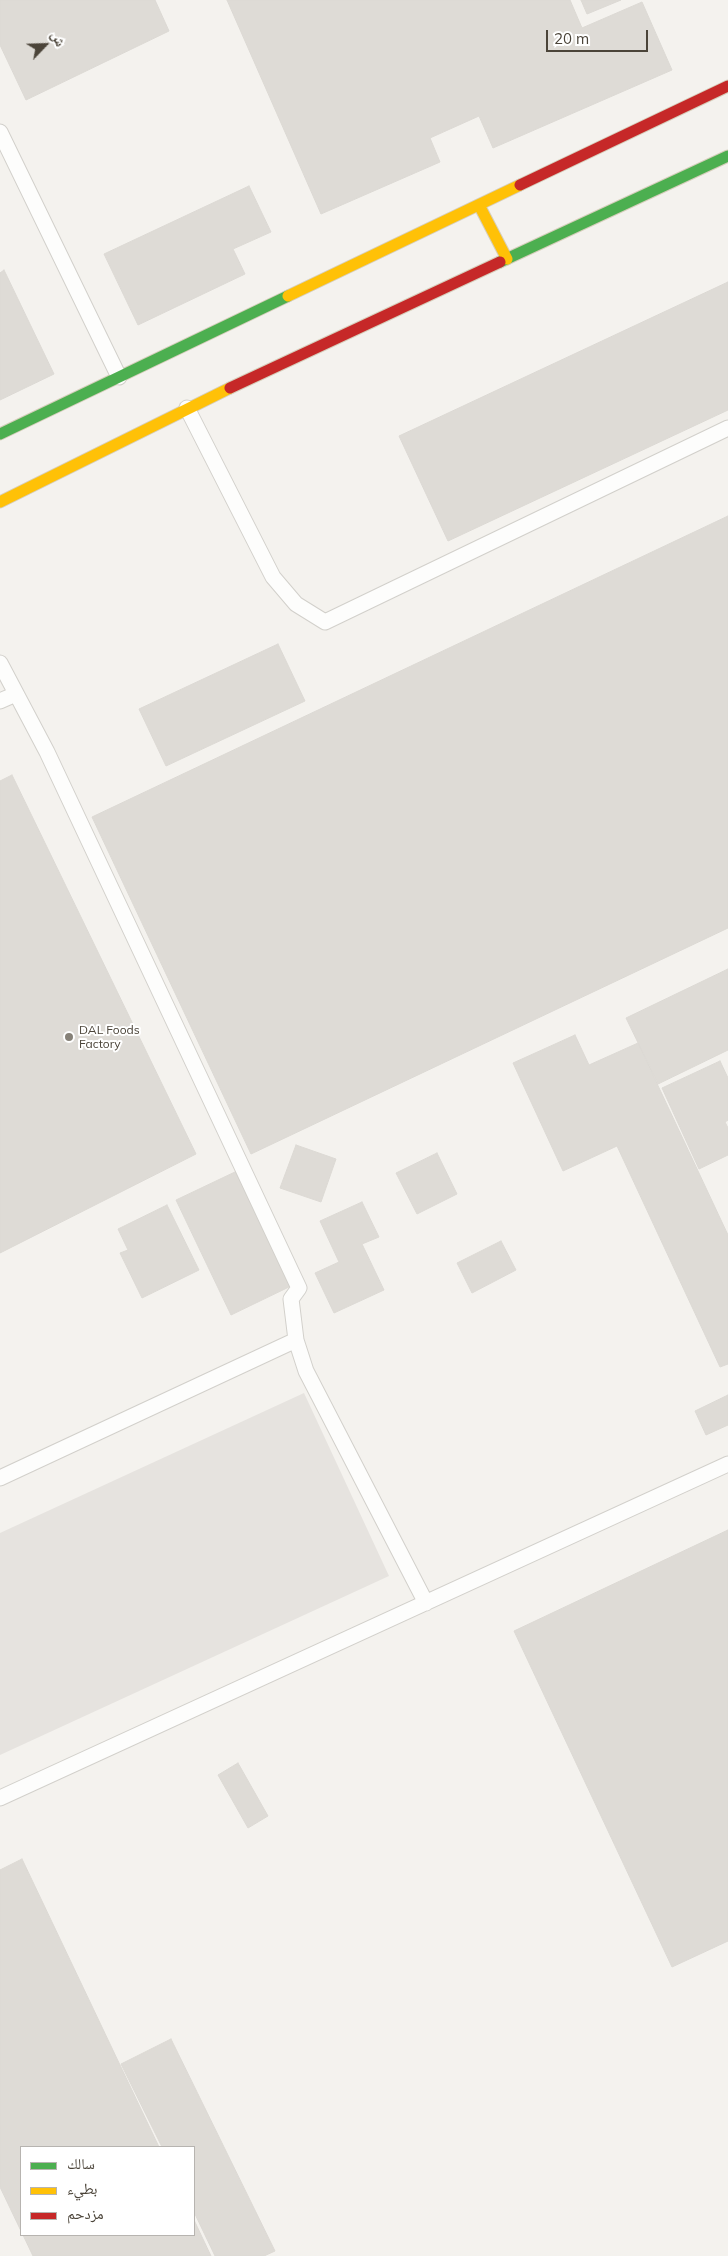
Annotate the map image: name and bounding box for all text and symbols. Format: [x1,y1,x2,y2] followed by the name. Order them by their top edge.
[20,20,70,70] north arrow
[548,20,650,52] scale bar
[47,28,70,49] text: ش
[554,29,589,48] text: 20 m
[79,1023,140,1051] place label: DAL Foods Factory
[63,1031,75,1043] marker: DAL Foods Factory
[20,2146,195,2236] legend
[67,2154,95,2173] text: سالك
[67,2179,97,2198] text: بطيء
[67,2204,104,2223] text: مزدحم

